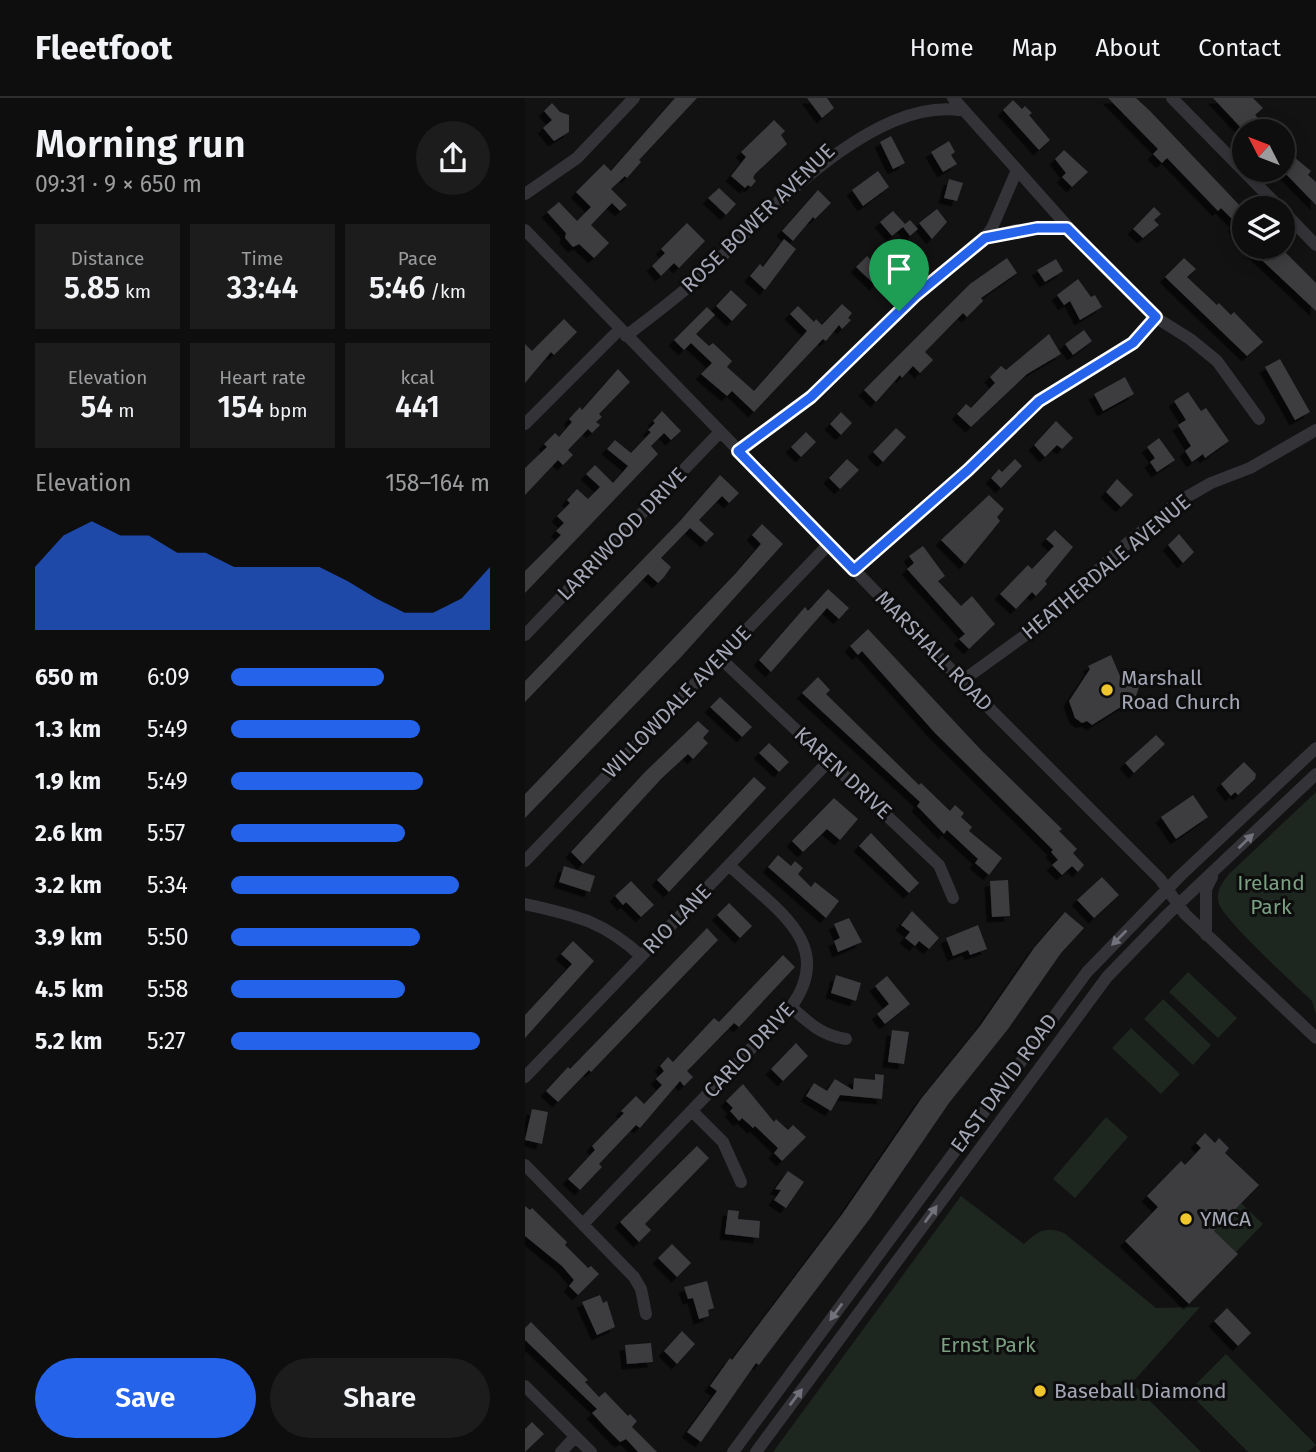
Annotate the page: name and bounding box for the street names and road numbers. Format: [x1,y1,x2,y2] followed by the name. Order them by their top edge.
[676,138,840,298] street label: ROSE BOWER AVENUE
[552,462,692,606] street label: LARRIWOOD DRIVE
[1016,489,1196,645] street label: HEATHERDALE AVENUE
[870,585,998,717] street label: MARSHALL ROAD
[597,620,757,784] street label: WILLOWDALE AVENUE
[789,721,897,825] street label: KAREN DRIVE
[637,879,717,959] street label: RIO LANE
[698,997,800,1103] street label: CARLO DRIVE
[945,1009,1063,1157] street label: EAST DAVID ROAD

